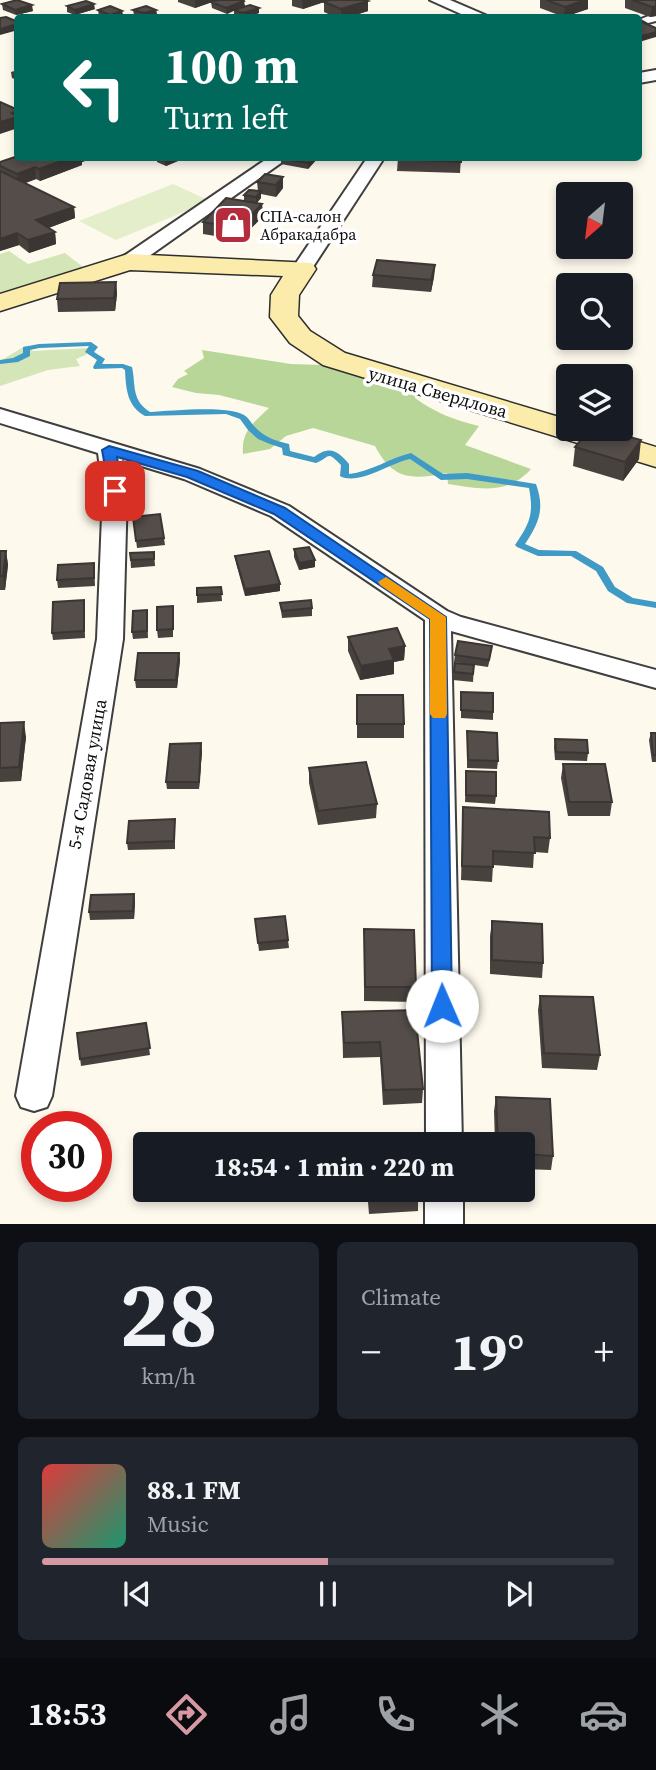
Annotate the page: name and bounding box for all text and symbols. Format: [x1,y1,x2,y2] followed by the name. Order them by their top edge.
[164,32,299,99] text: 100 m
[49,42,140,133] icon: left
[164,96,288,140] text: Turn left
[556,182,634,259] north arrow
[556,182,633,441] map controls
[212,204,254,246] shop icon: СПА-салон Абракадабра
[260,205,357,245] place label: СПА-салон Абракадабра
[556,273,633,350] button: search
[366,360,511,424] street label: улица Свердлова
[556,364,633,441] button: layers
[85,461,145,521] pin
[96,472,134,510] icon: arrive
[62,696,113,851] street label: 5-я Садовая улица
[405,969,479,1043] position arrow
[21,1111,112,1202] speed limit sign: 30
[214,1149,454,1185] text: 18:54 · 1 min · 220 m
[119,1252,218,1376] text: 28
[361,1281,441,1313] text: Climate
[451,1316,524,1387] text: 19°
[361,1326,381,1378] text: −
[594,1326,614,1378] text: +
[141,1360,196,1392] text: km/h
[147,1472,241,1508] text: 88.1 FM
[147,1508,209,1540] text: Music
[118,1575,156,1613] icon: previous
[309,1575,347,1613] icon: pause
[500,1575,538,1613] icon: next
[162,1690,211,1739] icon: directions
[266,1690,315,1739] icon: music
[371,1690,420,1739] icon: phone
[475,1690,524,1739] icon: climate
[579,1690,628,1739] icon: car
[28,1692,107,1736] text: 18:53

